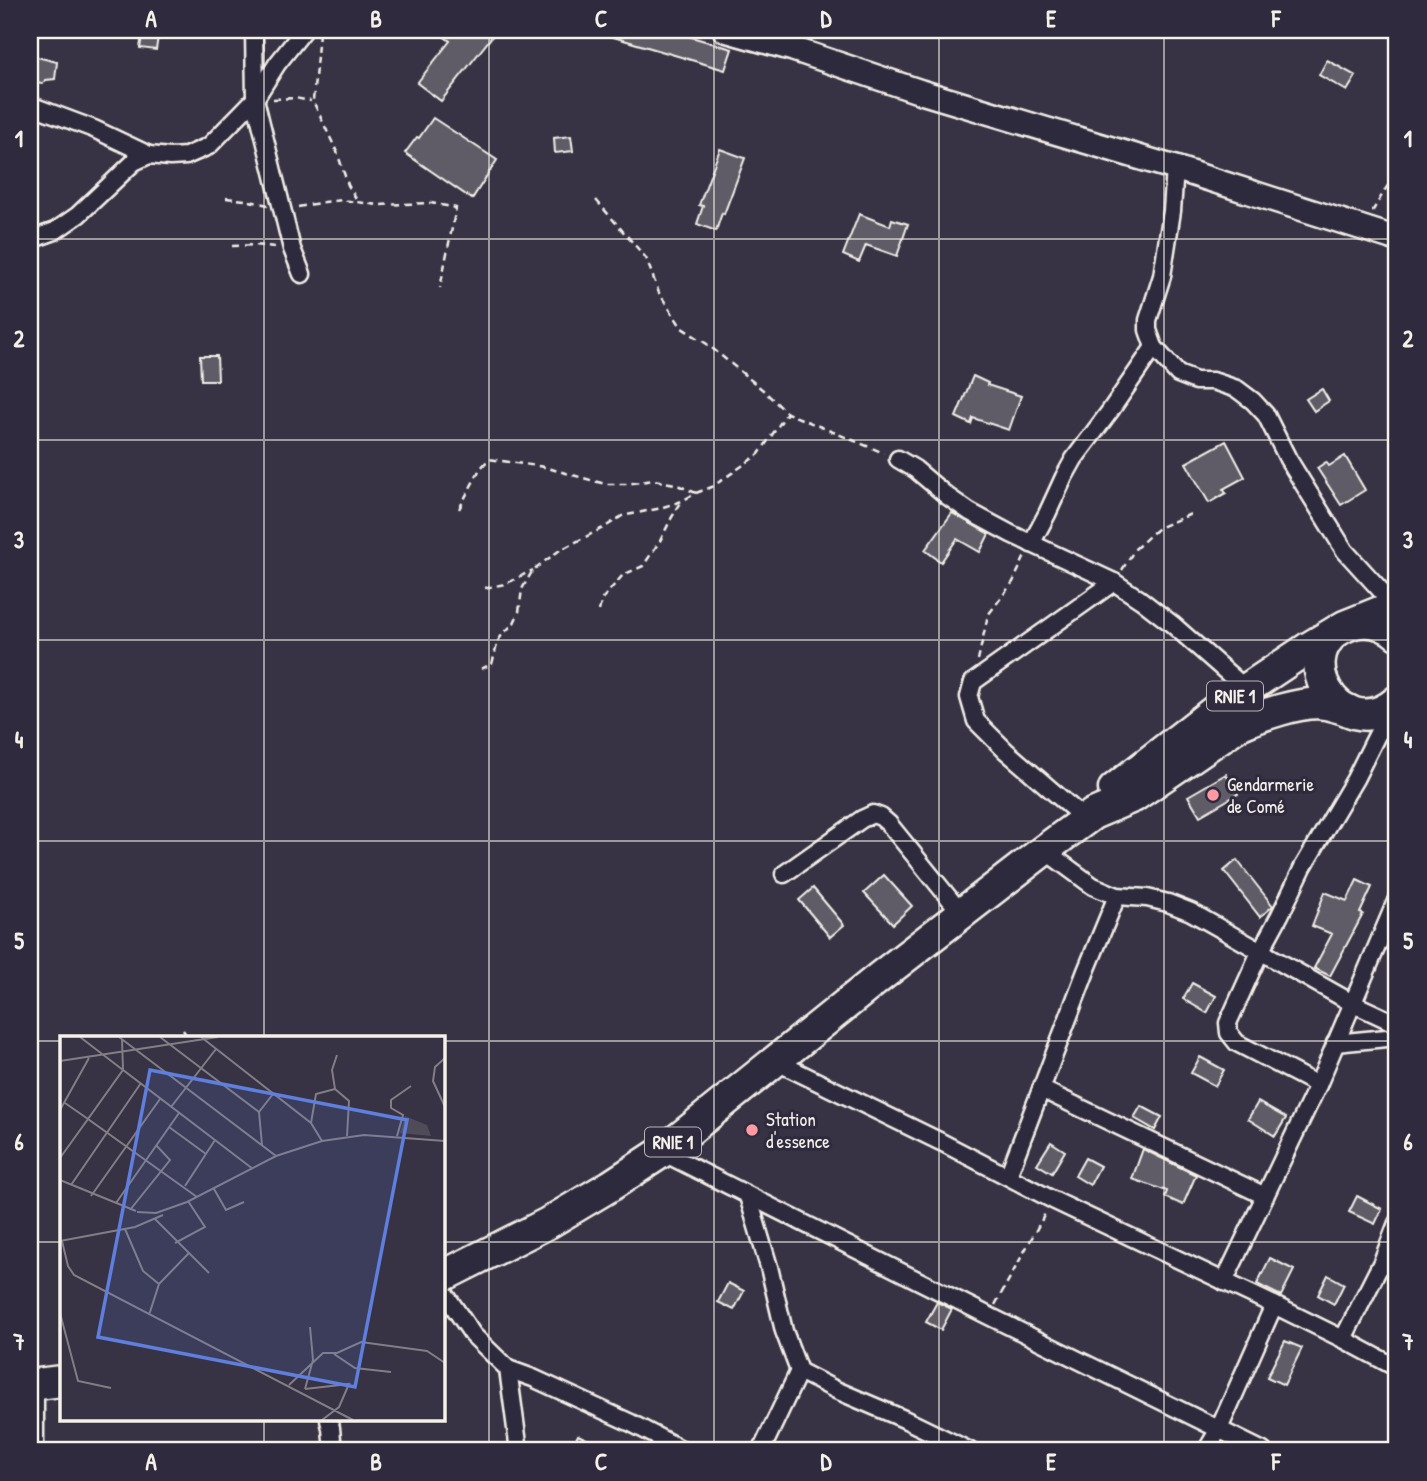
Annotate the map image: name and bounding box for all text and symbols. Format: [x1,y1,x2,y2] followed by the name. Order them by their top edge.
[145,3,157,34] text: A
[370,3,382,34] text: B
[595,3,607,34] text: C
[821,3,833,34] text: D
[1046,3,1057,34] text: E
[1271,3,1282,34] text: F
[15,123,23,154] text: 1
[1404,123,1412,154] text: 1
[14,323,25,354] text: 2
[1403,323,1414,354] text: 2
[14,524,24,555] text: 3
[1403,524,1413,555] text: 3
[1207,682,1263,710] road number: RNIE 1
[15,724,24,755] text: 4
[1404,724,1413,755] text: 4
[1227,771,1314,819] place label: Gendarmerie de Comé
[1205,787,1221,803] marker: Gendarmerie de Comé
[14,925,24,956] text: 5
[1403,925,1413,956] text: 5
[60,1036,444,1422] inset map
[766,1106,830,1154] place label: Station d'essence
[744,1122,760,1138] marker: Station d'essence
[14,1126,24,1157] text: 6
[1403,1126,1413,1157] text: 6
[645,1128,701,1156] road number: RNIE 1
[12,1326,25,1357] text: 7
[1401,1326,1414,1357] text: 7
[145,1446,157,1477] text: A
[370,1446,382,1477] text: B
[595,1446,607,1477] text: C
[821,1446,833,1477] text: D
[1046,1446,1057,1477] text: E
[1271,1446,1282,1477] text: F

